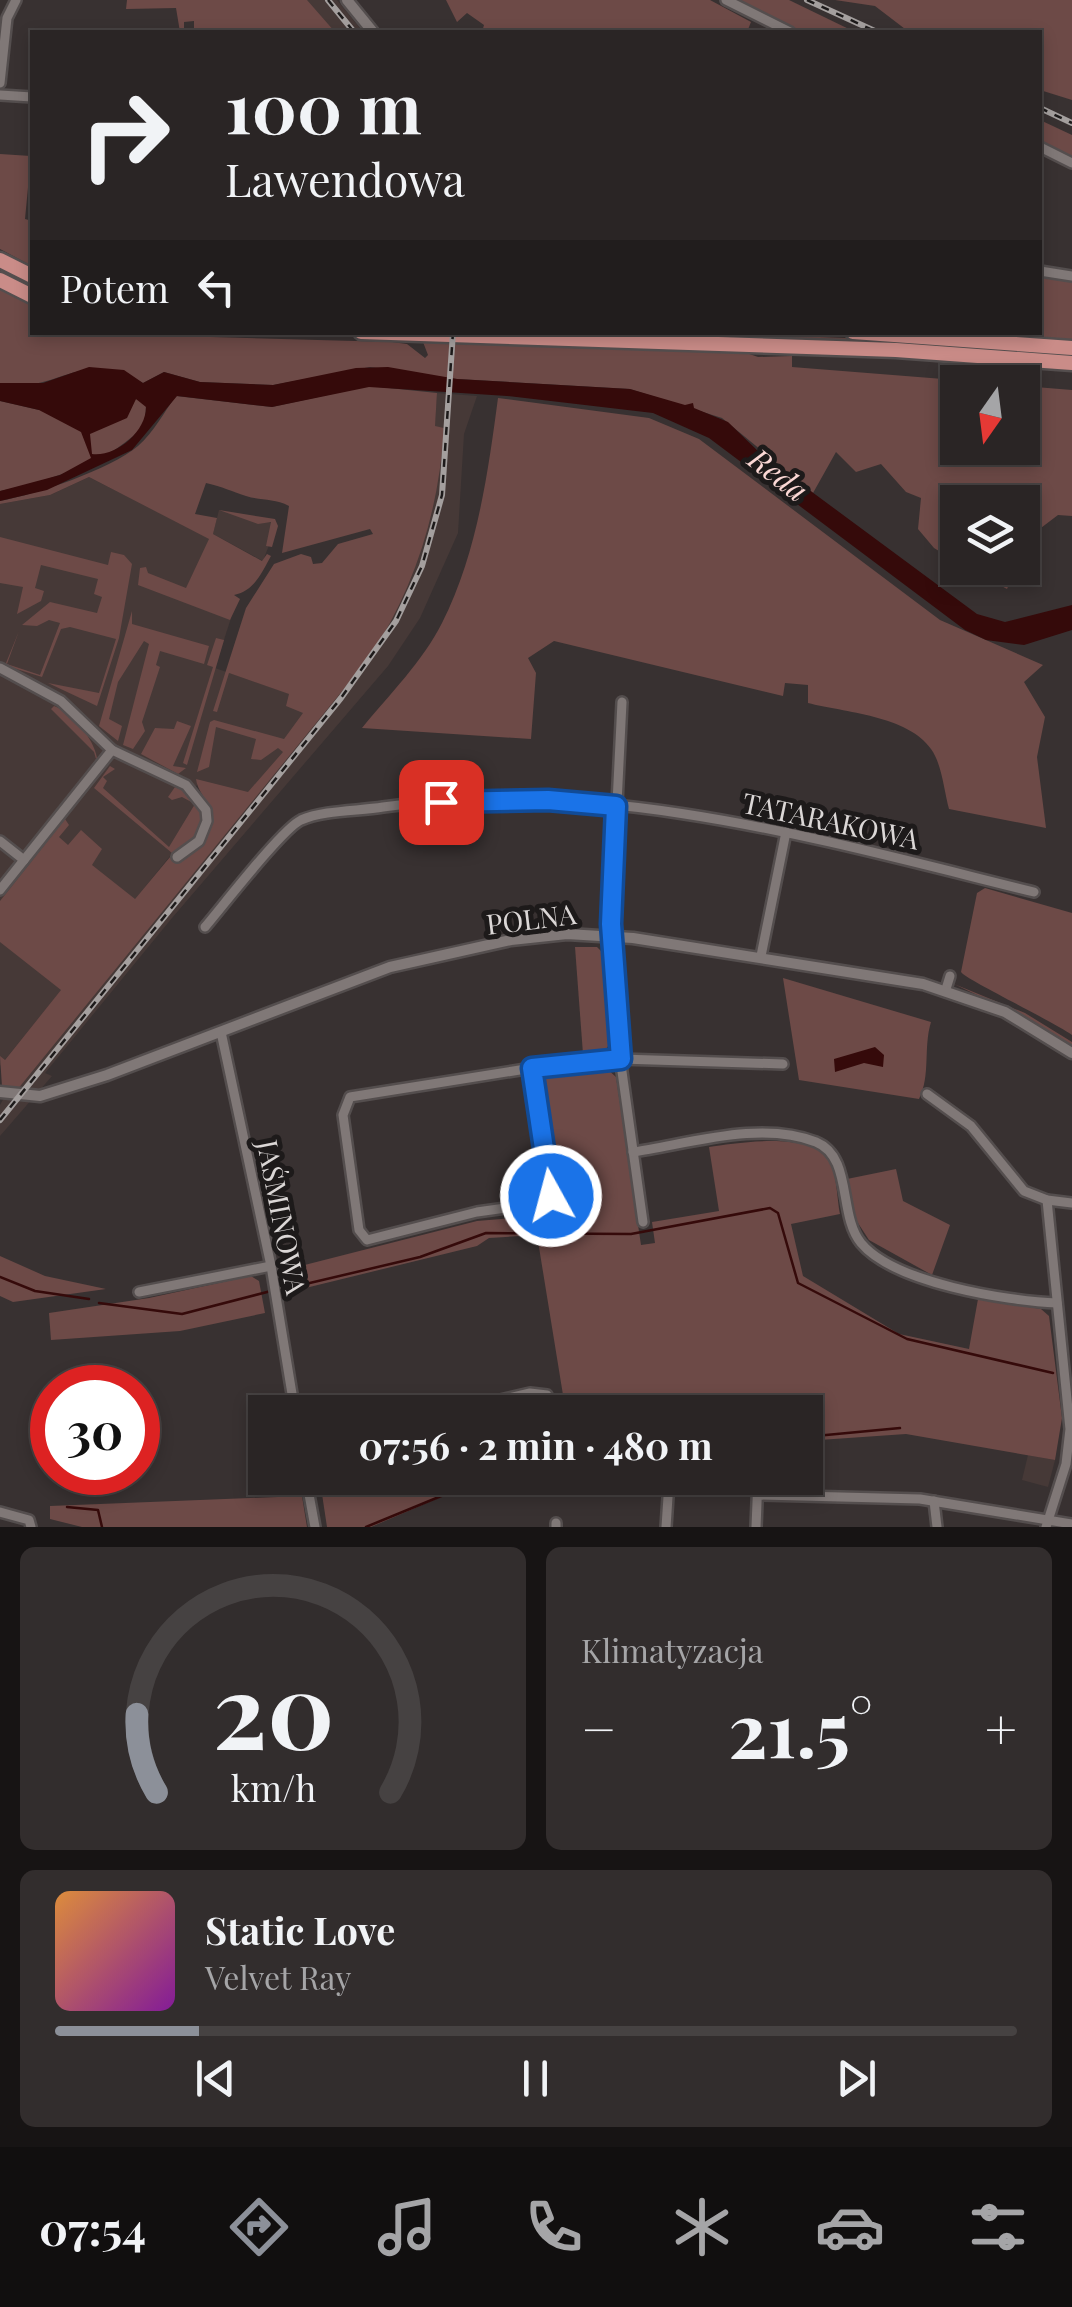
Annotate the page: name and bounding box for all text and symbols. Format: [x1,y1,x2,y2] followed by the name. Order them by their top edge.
[225,58,422,152] text: 100 m
[60,70,190,200] icon: right
[225,148,465,208] text: Lawendowa
[189,260,244,315] icon: left
[60,262,169,313] text: Potem
[940,365,1040,465] north arrow
[940,365,1040,585] map controls
[740,438,817,510] water label: Reda
[940,485,1040,585] button: layers
[399,760,484,845] pin
[414,775,469,830] icon: arrive
[739,783,923,857] street label: TATARAKOWA
[484,894,579,942] street label: POLNA
[250,1135,316,1298] street label: JAŚMINOWA
[499,1144,603,1248] position arrow
[30,1365,160,1495] speed limit sign: 30
[358,1419,713,1470] text: 07:56 · 2 min · 480 m
[581,1628,764,1671] text: Klimatyzacja
[212,1637,334,1776] text: 20
[728,1677,873,1777] text: 21.5°
[581,1690,617,1764] text: −
[985,1690,1017,1764] text: +
[230,1763,316,1811] text: km/h
[205,1904,395,1955] text: Static Love
[205,1955,352,1998] text: Velvet Ray
[188,2051,243,2106] icon: previous
[508,2051,563,2106] icon: pause
[829,2051,884,2106] icon: next
[224,2192,294,2262] icon: directions
[372,2192,442,2262] icon: music
[519,2192,589,2262] icon: phone
[667,2192,737,2262] icon: climate
[815,2192,885,2262] icon: car
[963,2192,1033,2262] icon: filters
[39,2197,146,2257] text: 07:54

